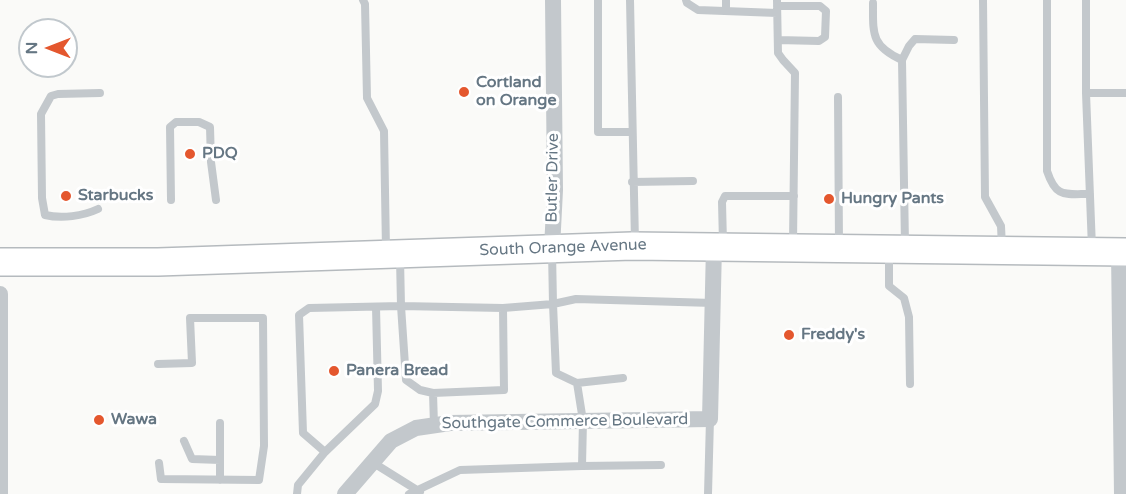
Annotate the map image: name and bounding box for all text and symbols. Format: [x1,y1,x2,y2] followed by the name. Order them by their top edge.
[18,18,78,78] north arrow
[22,42,42,54] text: N
[476,73,556,111] place label: Cortland on Orange
[457,85,471,99] marker: Cortland on Orange
[543,133,563,223] street label: Butler Drive
[202,144,238,164] place label: PDQ
[183,147,197,161] marker: PDQ
[78,186,153,206] place label: Starbucks
[59,189,73,203] marker: Starbucks
[841,189,944,209] place label: Hungry Pants
[822,192,836,206] marker: Hungry Pants
[479,235,647,261] street label: South Orange Avenue
[801,325,865,345] place label: Freddy's
[782,328,796,342] marker: Freddy's
[346,361,448,381] place label: Panera Bread
[327,364,341,378] marker: Panera Bread
[111,410,157,430] place label: Wawa
[442,410,688,434] street label: Southgate Commerce Boulevard
[92,413,106,427] marker: Wawa

